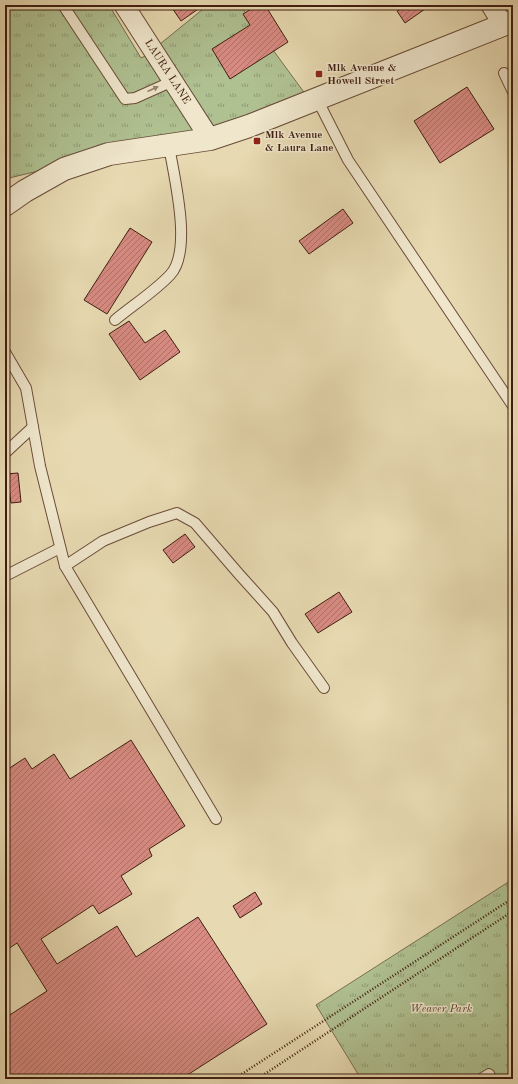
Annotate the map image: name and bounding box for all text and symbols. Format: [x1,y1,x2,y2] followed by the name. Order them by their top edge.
[142,38,192,106] street label: LAURA LANE
[327,63,397,87] place label: Mlk Avenue & Howell Street
[314,69,324,79] marker: Mlk Avenue & Howell Street
[148,86,159,92] one-way arrow
[265,130,333,154] place label: Mlk Avenue & Laura Lane
[252,136,262,146] marker: Mlk Avenue & Laura Lane
[410,1004,473,1015] park label: Weaver Park

